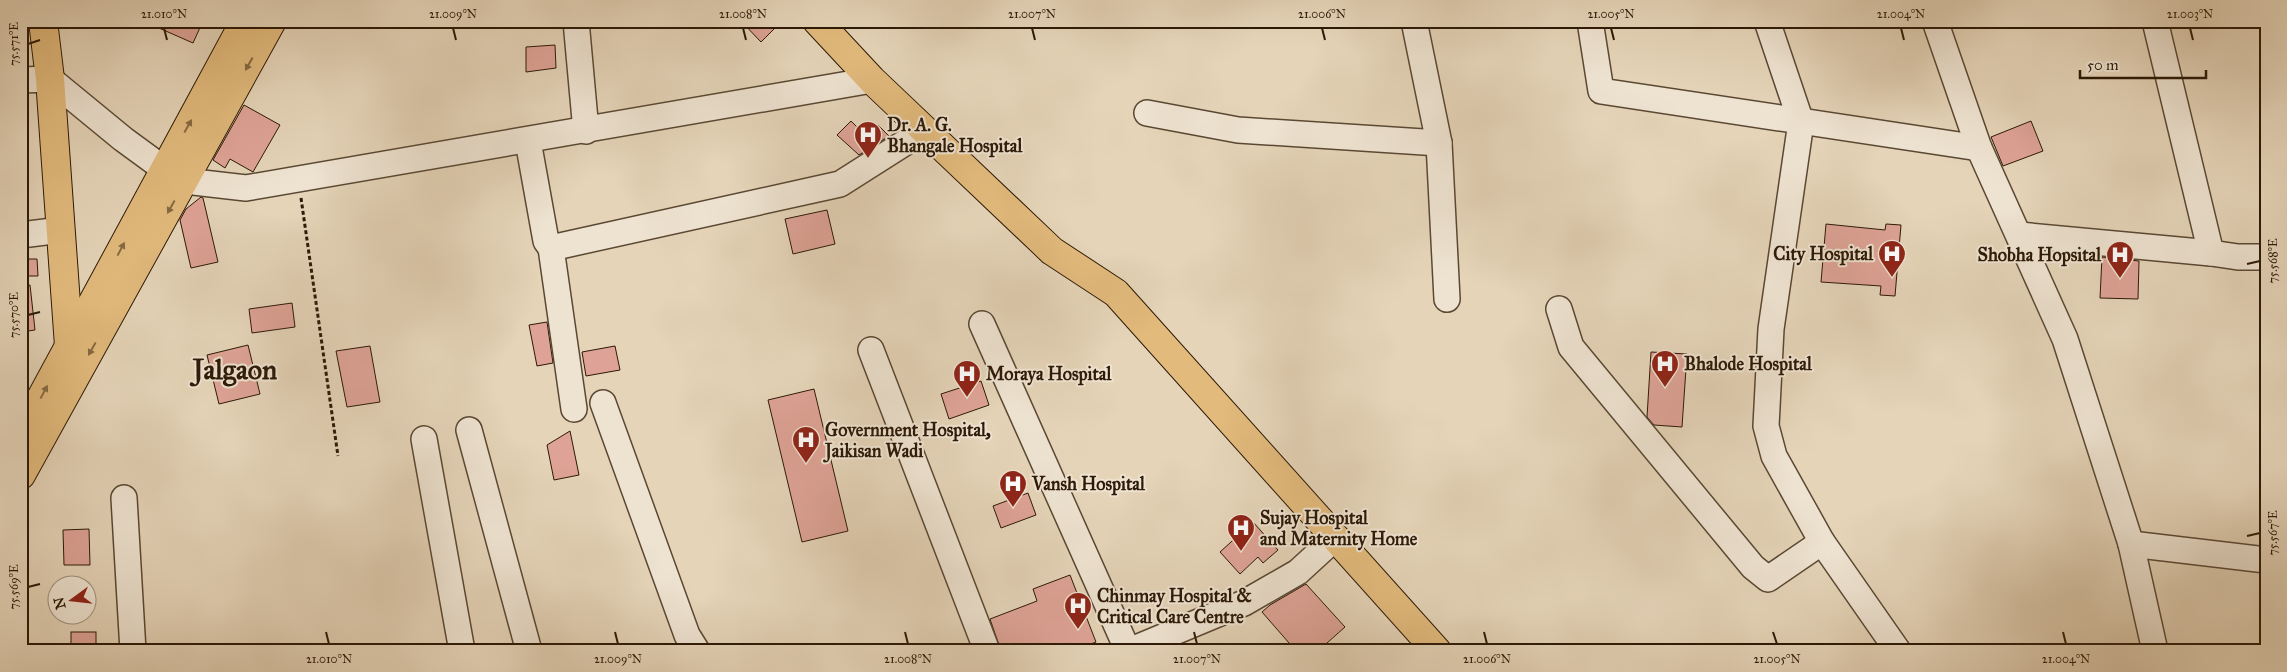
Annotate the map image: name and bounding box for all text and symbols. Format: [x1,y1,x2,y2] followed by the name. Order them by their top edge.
[141,7,187,21] text: 21.010°N
[429,7,477,21] text: 21.009°N
[719,7,767,21] text: 21.008°N
[1008,7,1056,21] text: 21.007°N
[1298,7,1346,21] text: 21.006°N
[1587,7,1635,21] text: 21.005°N
[1877,7,1925,21] text: 21.004°N
[2167,7,2213,21] text: 21.003°N
[7,22,21,66] text: 75.571°E
[2080,48,2206,80] scale bar
[2087,56,2119,74] text: 50 m
[245,57,253,71] one-way arrow
[887,114,1023,158] place label: Dr. A. G. Bhangale Hospital
[184,119,192,133] one-way arrow
[853,120,883,159] hospital icon: Dr. A. G. Bhangale Hospital
[167,199,175,214] one-way arrow
[2266,238,2280,284] text: 75.568°E
[1877,239,1907,278] hospital icon: City Hospital
[2105,240,2135,279] hospital icon: Shobha Hopsital
[117,242,126,256] one-way arrow
[1773,243,1874,266] place label: City Hospital
[1978,244,2102,267] place label: Shobha Hopsital
[7,292,21,338] text: 75.570°E
[88,341,96,356] one-way arrow
[1650,349,1680,388] hospital icon: Bhalode Hospital
[189,352,277,387] district label: Jalgaon
[1684,353,1813,376] place label: Bhalode Hospital
[952,359,982,398] hospital icon: Moraya Hospital
[986,363,1112,386] place label: Moraya Hospital
[40,385,48,399] one-way arrow
[823,419,991,463] place label: Government Hospital, Jaikisan Wadi
[791,425,821,464] hospital icon: Government Hospital, Jaikisan Wadi
[998,469,1028,508] hospital icon: Vansh Hospital
[1031,473,1146,496] place label: Vansh Hospital
[1260,507,1418,551] place label: Sujay Hospital and Maternity Home
[2266,510,2280,556] text: 75.567°E
[1226,513,1256,552] hospital icon: Sujay Hospital and Maternity Home
[7,564,21,610] text: 75.569°E
[48,574,98,624] north arrow
[1097,585,1252,628] place label: Chinmay Hospital & Critical Care Centre
[1063,591,1093,630] hospital icon: Chinmay Hospital & Critical Care Centre
[50,595,70,611] text: N
[306,652,352,666] text: 21.010°N
[594,652,642,666] text: 21.009°N
[884,652,932,666] text: 21.008°N
[1173,652,1221,666] text: 21.007°N
[1463,652,1511,666] text: 21.006°N
[1753,652,1801,666] text: 21.005°N
[2042,652,2090,666] text: 21.004°N

